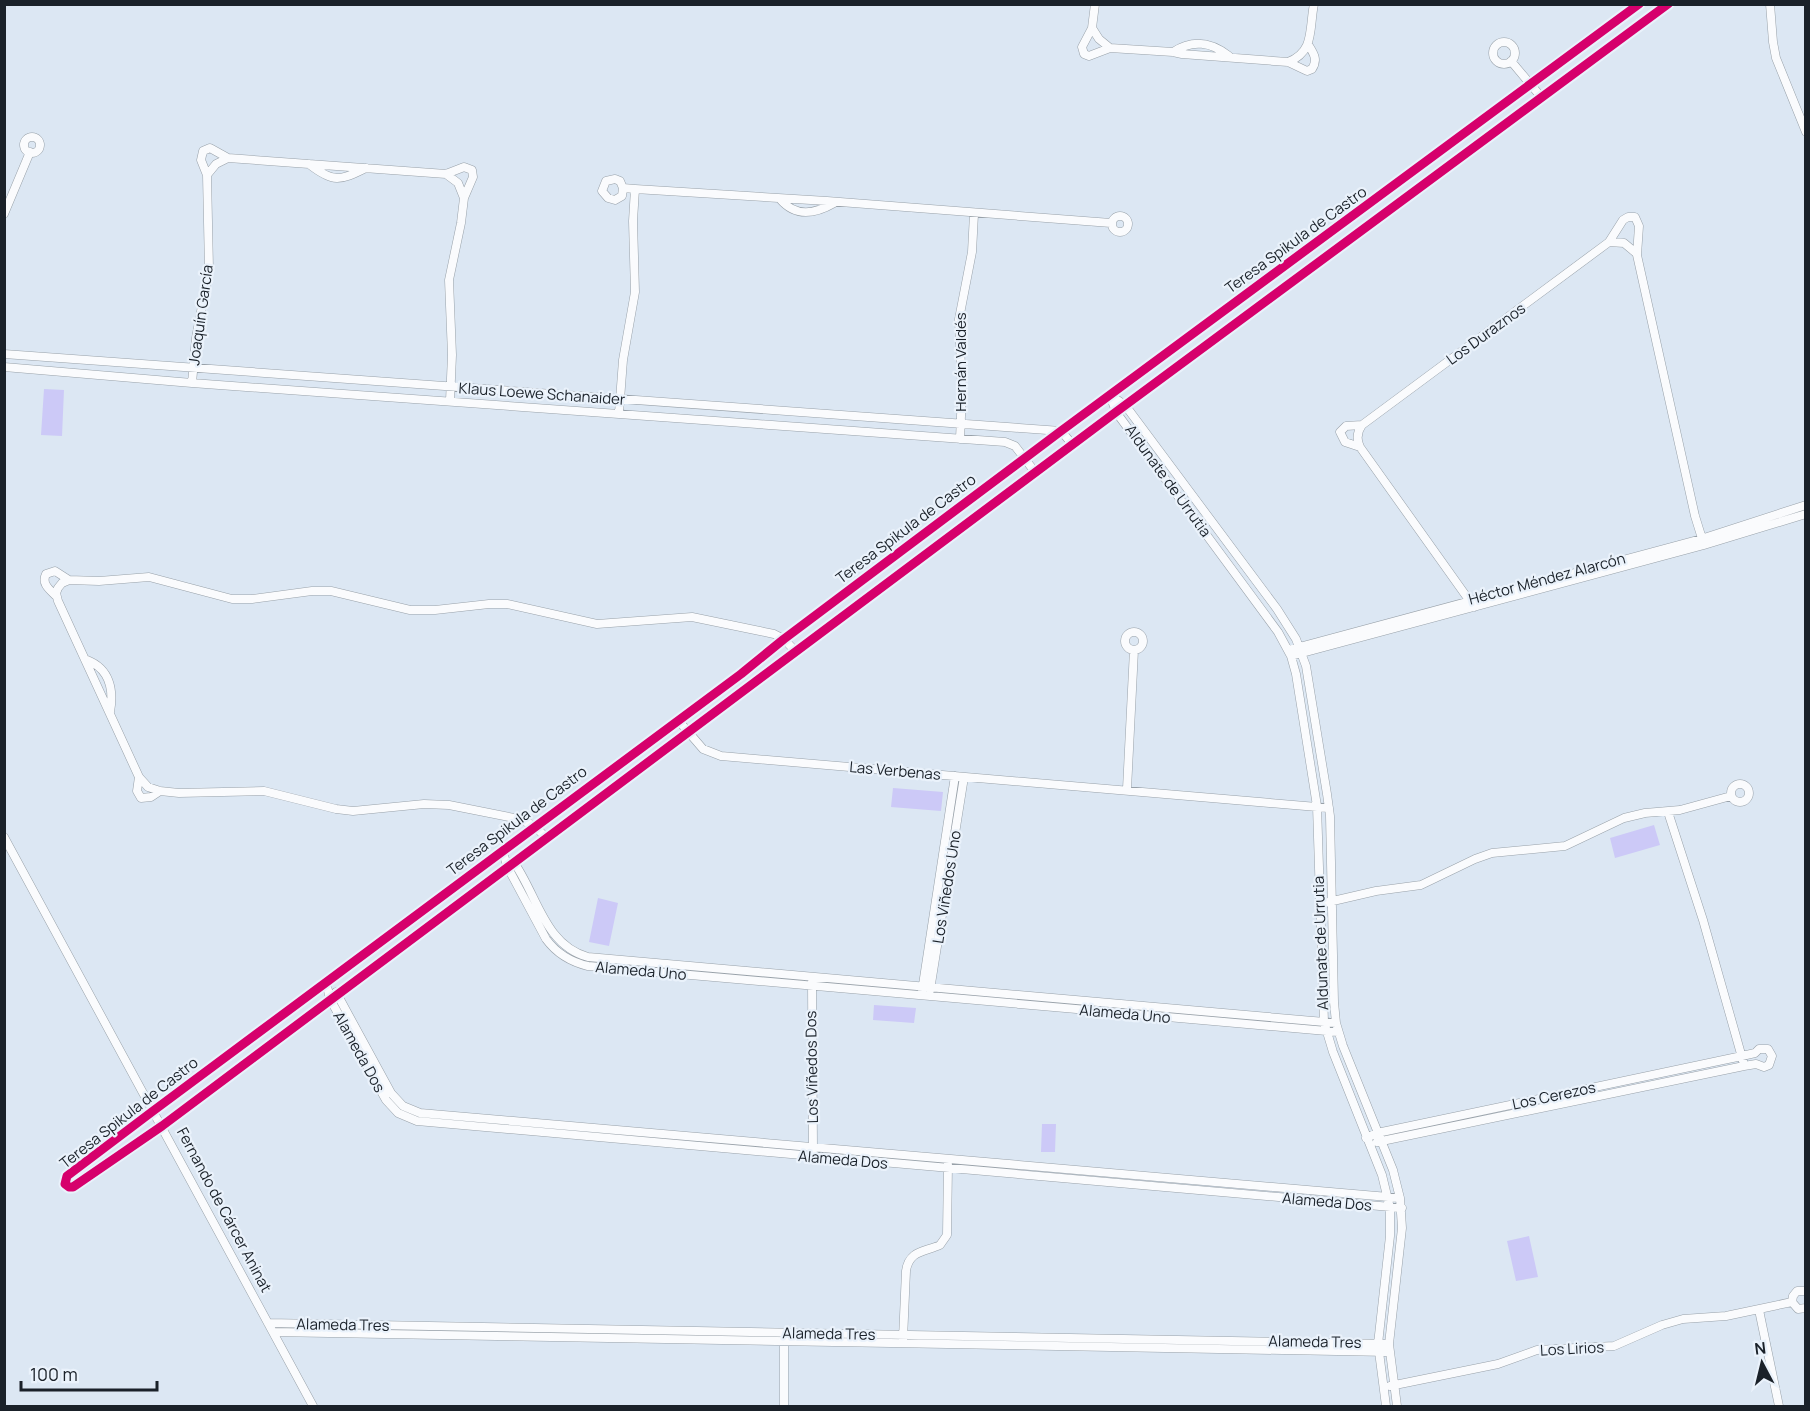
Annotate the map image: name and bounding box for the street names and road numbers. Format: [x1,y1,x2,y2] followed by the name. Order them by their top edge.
[1221,181,1371,298] street label: Teresa Spikula de Castro
[183,263,218,367] street label: Joaquín García
[1442,298,1530,369] street label: Los Duraznos
[950,312,971,412] street label: Hernán Valdés
[458,377,627,410] street label: Klaus Loewe Schanaider
[1120,420,1216,541] street label: Aldunate de Urrutia
[831,469,980,588] street label: Teresa Spikula de Castro
[1466,547,1628,610] street label: Héctor Méndez Alarcón
[848,756,942,785] street label: Las Verbenas
[442,761,591,880] street label: Teresa Spikula de Castro
[927,829,966,945] street label: Los Viñedos Uno
[1308,876,1333,1010] street label: Aldunate de Urrutia
[595,956,688,985] street label: Alameda Uno
[1079,999,1172,1028] street label: Alameda Uno
[328,1007,390,1096] street label: Alameda Dos
[800,1010,823,1123] street label: Los Viñedos Dos
[55,1052,202,1173] street label: Teresa Spikula de Castro
[1510,1076,1598,1115] street label: Los Cerezos
[172,1124,277,1296] street label: Fernando de Cárcer Aninat
[797,1145,889,1174] street label: Alameda Dos
[1281,1187,1373,1216] street label: Alameda Dos
[296,1313,390,1336] street label: Alameda Tres
[782,1322,876,1345] street label: Alameda Tres
[1268,1330,1362,1353] street label: Alameda Tres
[1539,1336,1605,1361] street label: Los Lirios

